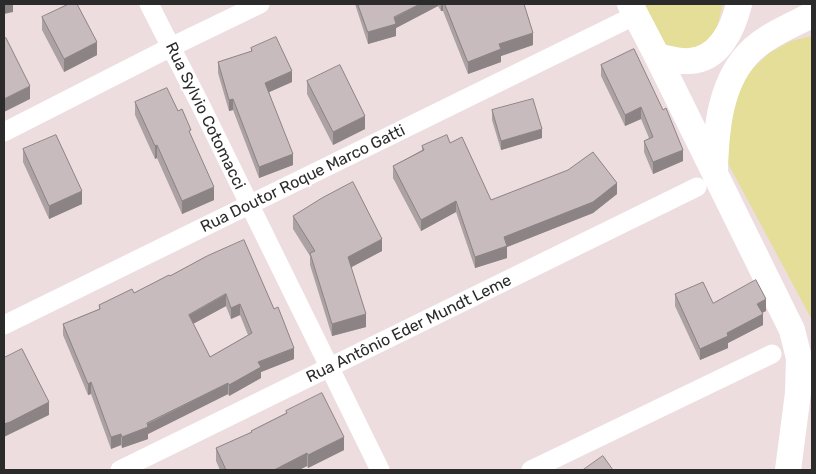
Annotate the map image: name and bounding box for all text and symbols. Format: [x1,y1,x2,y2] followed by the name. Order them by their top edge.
[161,39,249,193] street label: Rua Sylvio Cotomacci
[198,121,408,237] street label: Rua Doutor Roque Marco Gatti
[303,271,515,387] street label: Rua Antônio Eder Mundt Leme

